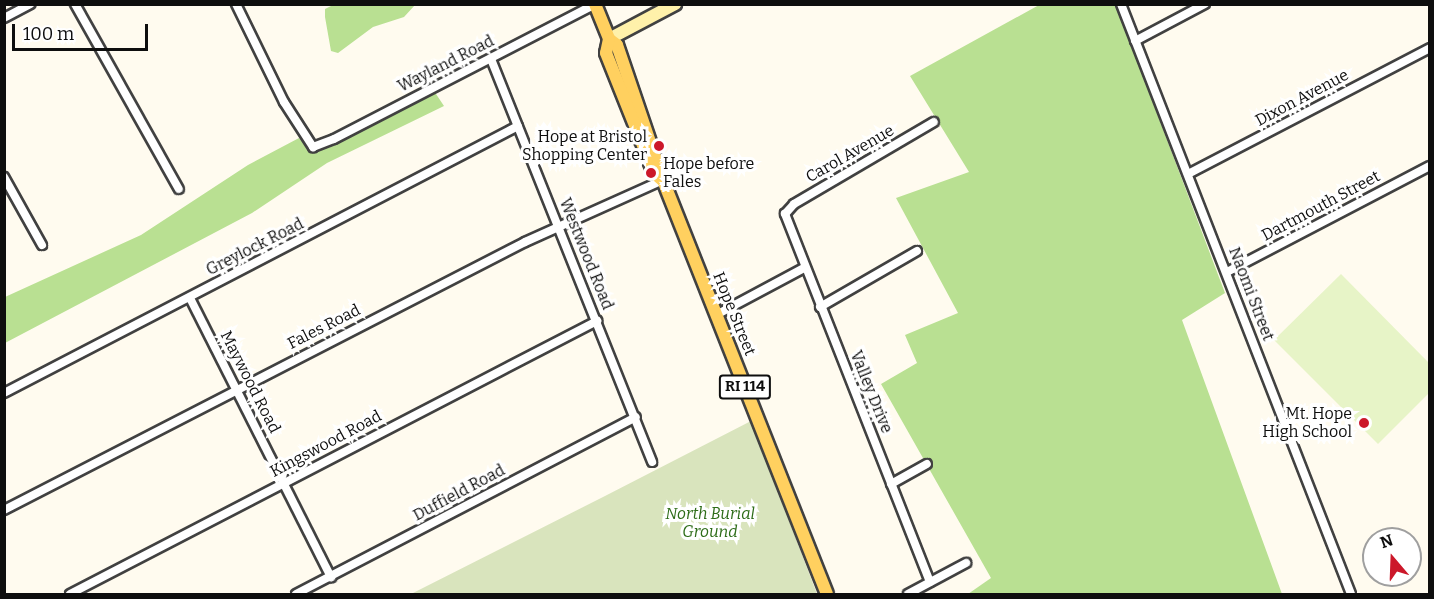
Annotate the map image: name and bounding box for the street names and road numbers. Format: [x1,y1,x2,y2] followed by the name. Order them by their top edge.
[395,32,497,96] street label: Wayland Road
[1252,65,1352,131] street label: Dixon Avenue
[802,121,898,187] street label: Carol Avenue
[1259,167,1383,245] street label: Dartmouth Street
[555,195,617,313] street label: Westwood Road
[203,214,307,280] street label: Greylock Road
[1224,244,1278,344] street label: Naomi Street
[709,269,759,359] street label: Hope Street
[284,300,364,354] street label: Fales Road
[216,328,284,436] street label: Maywood Road
[846,348,896,436] street label: Valley Drive
[718,375,772,399] road number: RI 114
[267,407,385,481] street label: Kingswood Road
[410,461,508,525] street label: Duffield Road

